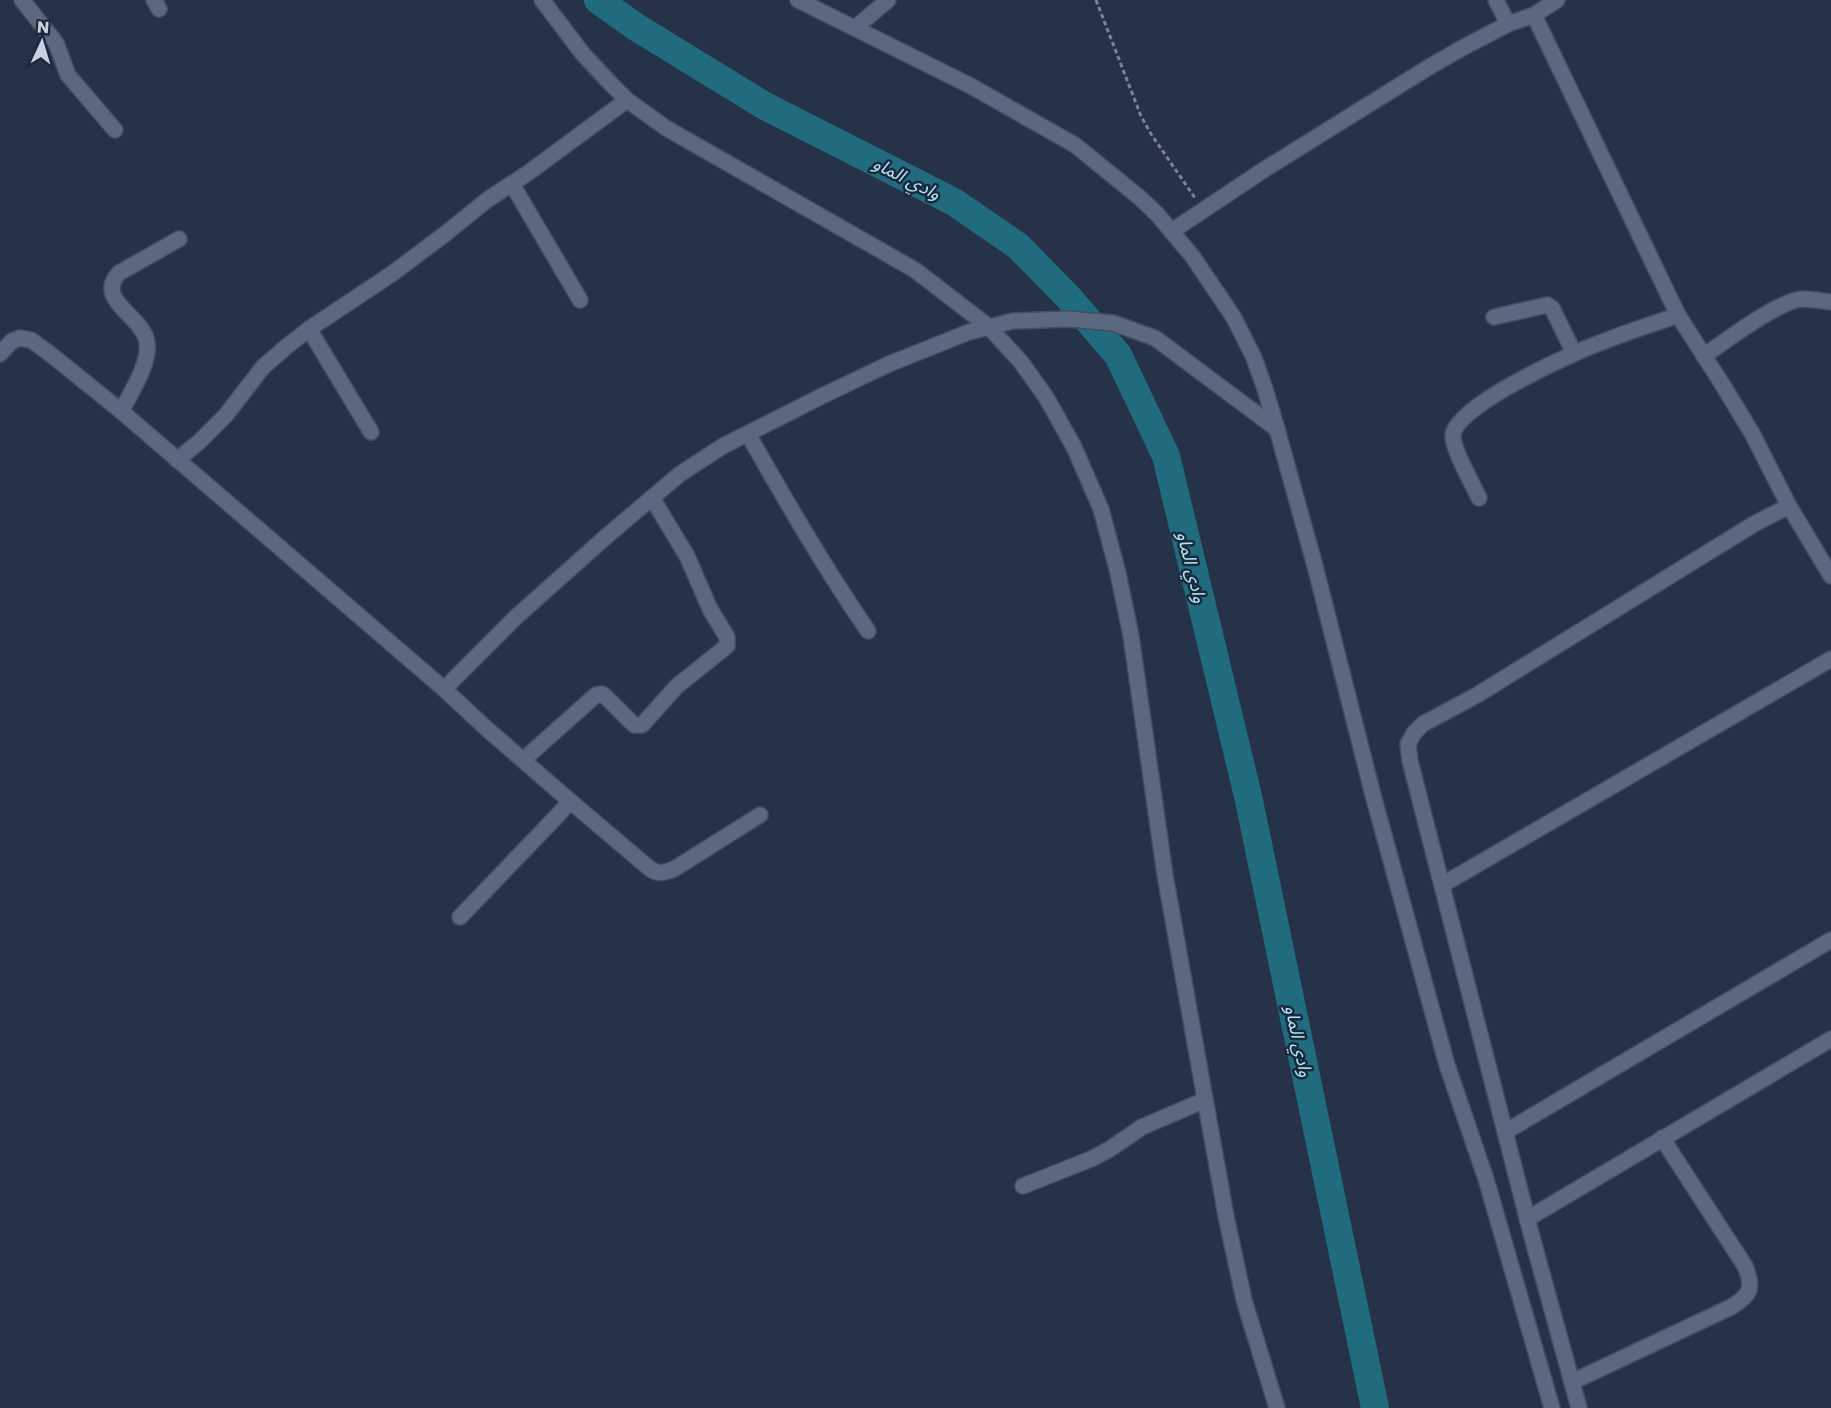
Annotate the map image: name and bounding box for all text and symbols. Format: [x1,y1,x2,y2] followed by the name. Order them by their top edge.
[12,12,72,72] north arrow
[36,16,50,39] text: N
[868,150,945,208] water label: وادي الماو
[1169,529,1213,606] water label: وادي الماو
[1277,1003,1319,1080] water label: وادي الماو

